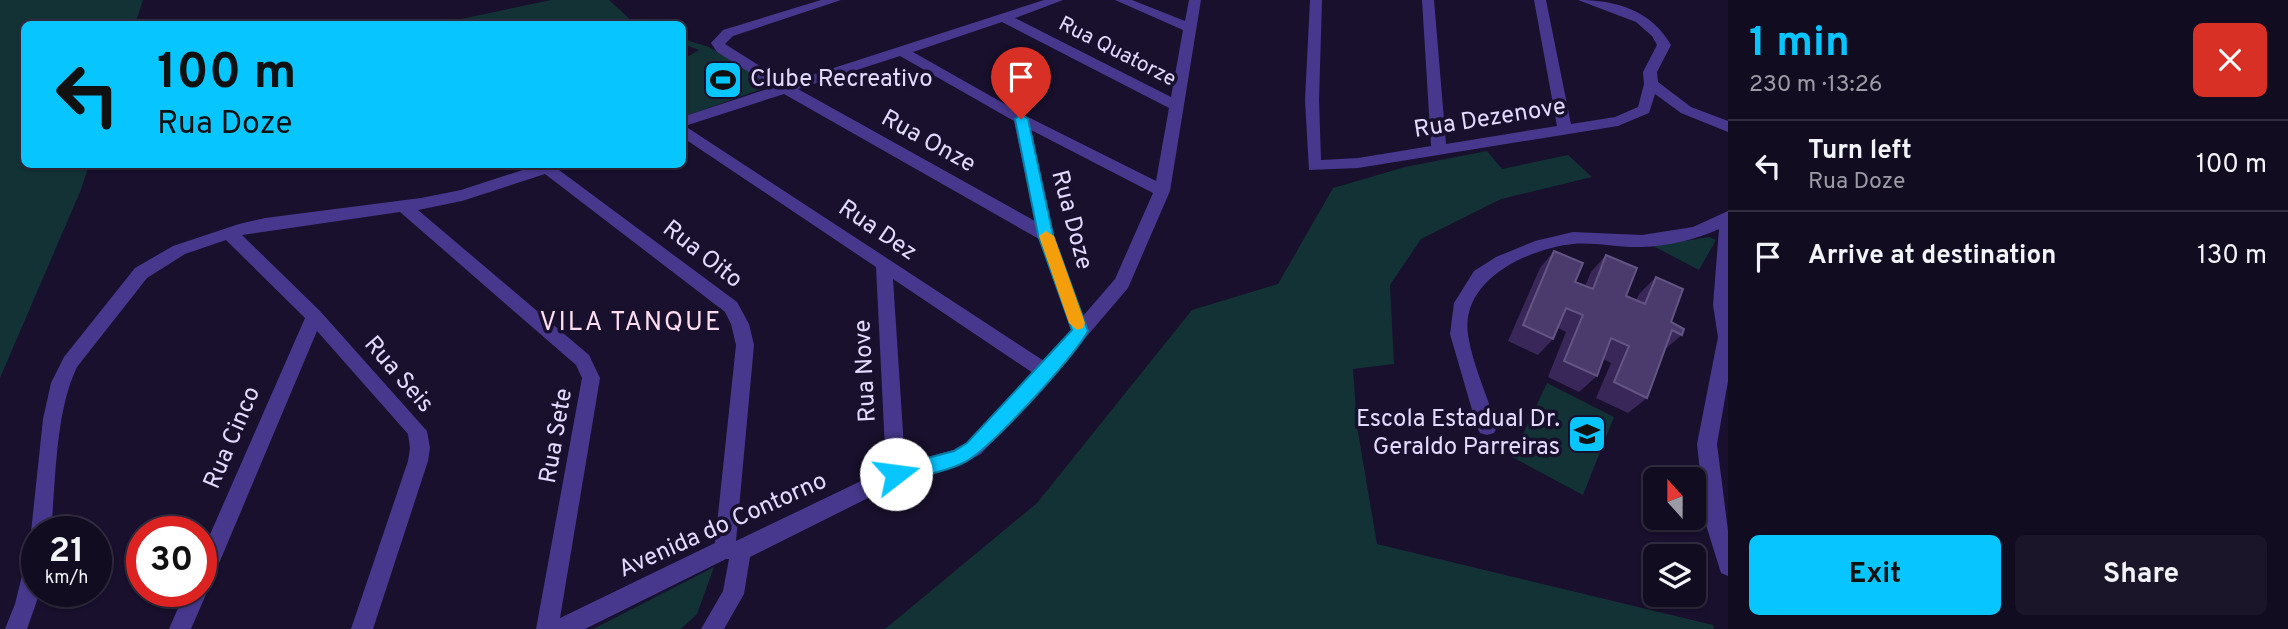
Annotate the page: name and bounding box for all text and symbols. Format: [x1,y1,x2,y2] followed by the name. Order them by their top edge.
[1054,11,1180,93] street label: Rua Quatorze
[1749,18,1850,71] text: 1 min
[2193,23,2267,97] button: close
[157,44,296,106] text: 100 m
[991,47,1051,119] pin
[42,49,133,140] icon: left
[1002,58,1040,96] icon: arrive
[702,59,744,101] sports icon: Clube Recreativo
[750,65,933,95] place label: Clube Recreativo
[1749,71,1883,100] text: 230 m · 13:26
[1412,92,1568,146] street label: Rua Dezenove
[875,104,981,180] street label: Rua Onze
[157,105,293,145] text: Rua Doze
[1808,135,1912,168] text: Turn left
[1749,147,1787,185] icon: left
[2196,149,2267,182] text: 100 m
[1043,167,1099,273] street label: Rua Doze
[1808,168,1905,197] text: Rua Doze
[832,194,922,268] street label: Rua Dez
[656,214,748,296] street label: Rua Oito
[1749,238,1787,276] icon: arrive
[1808,240,2056,273] text: Arrive at destination
[2197,240,2267,273] text: 130 m
[539,307,723,340] district label: VILA TANQUE
[848,319,884,423] street label: Rua Nove
[357,331,439,419] street label: Rua Seis
[198,382,268,494] street label: Rua Cinco
[534,386,580,486] street label: Rua Sete
[1356,405,1560,463] place label: Escola Estadual Dr. Geraldo Parreiras
[1566,413,1608,455] school or university icon: Escola Estadual Dr. Geraldo Parreiras
[859,437,933,511] position arrow
[614,467,832,585] street label: Avenida do Contorno
[1643,467,1706,530] north arrow
[1643,467,1706,607] map controls
[126,516,217,607] speed limit sign: 30
[49,530,84,574] text: 21
[1749,535,2001,615] button: Exit
[2015,535,2267,615] button: Share
[1643,544,1706,607] button: layers
[45,567,88,590] text: km/h

